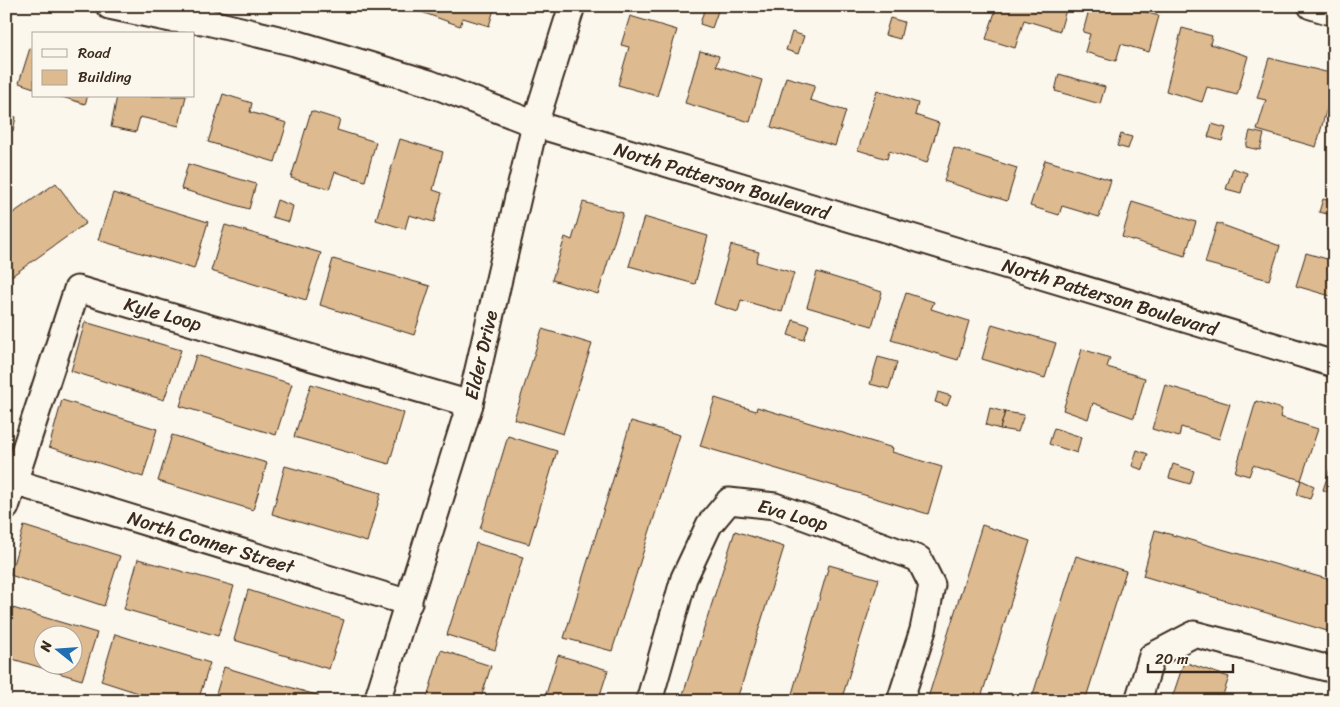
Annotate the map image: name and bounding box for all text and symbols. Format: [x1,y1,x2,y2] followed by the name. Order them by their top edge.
[32,32,195,98] legend
[78,40,111,66] text: Road
[78,64,132,90] text: Building
[610,132,836,230] street label: North Patterson Boulevard
[998,248,1224,346] street label: North Patterson Boulevard
[120,287,206,341] street label: Kyle Loop
[455,307,507,403] street label: Elder Drive
[754,489,832,541] street label: Eva Loop
[124,501,300,583] street label: North Conner Street
[32,624,82,674] north arrow
[32,638,60,656] text: N
[1148,642,1232,674] scale bar
[1155,646,1189,672] text: 20 m

